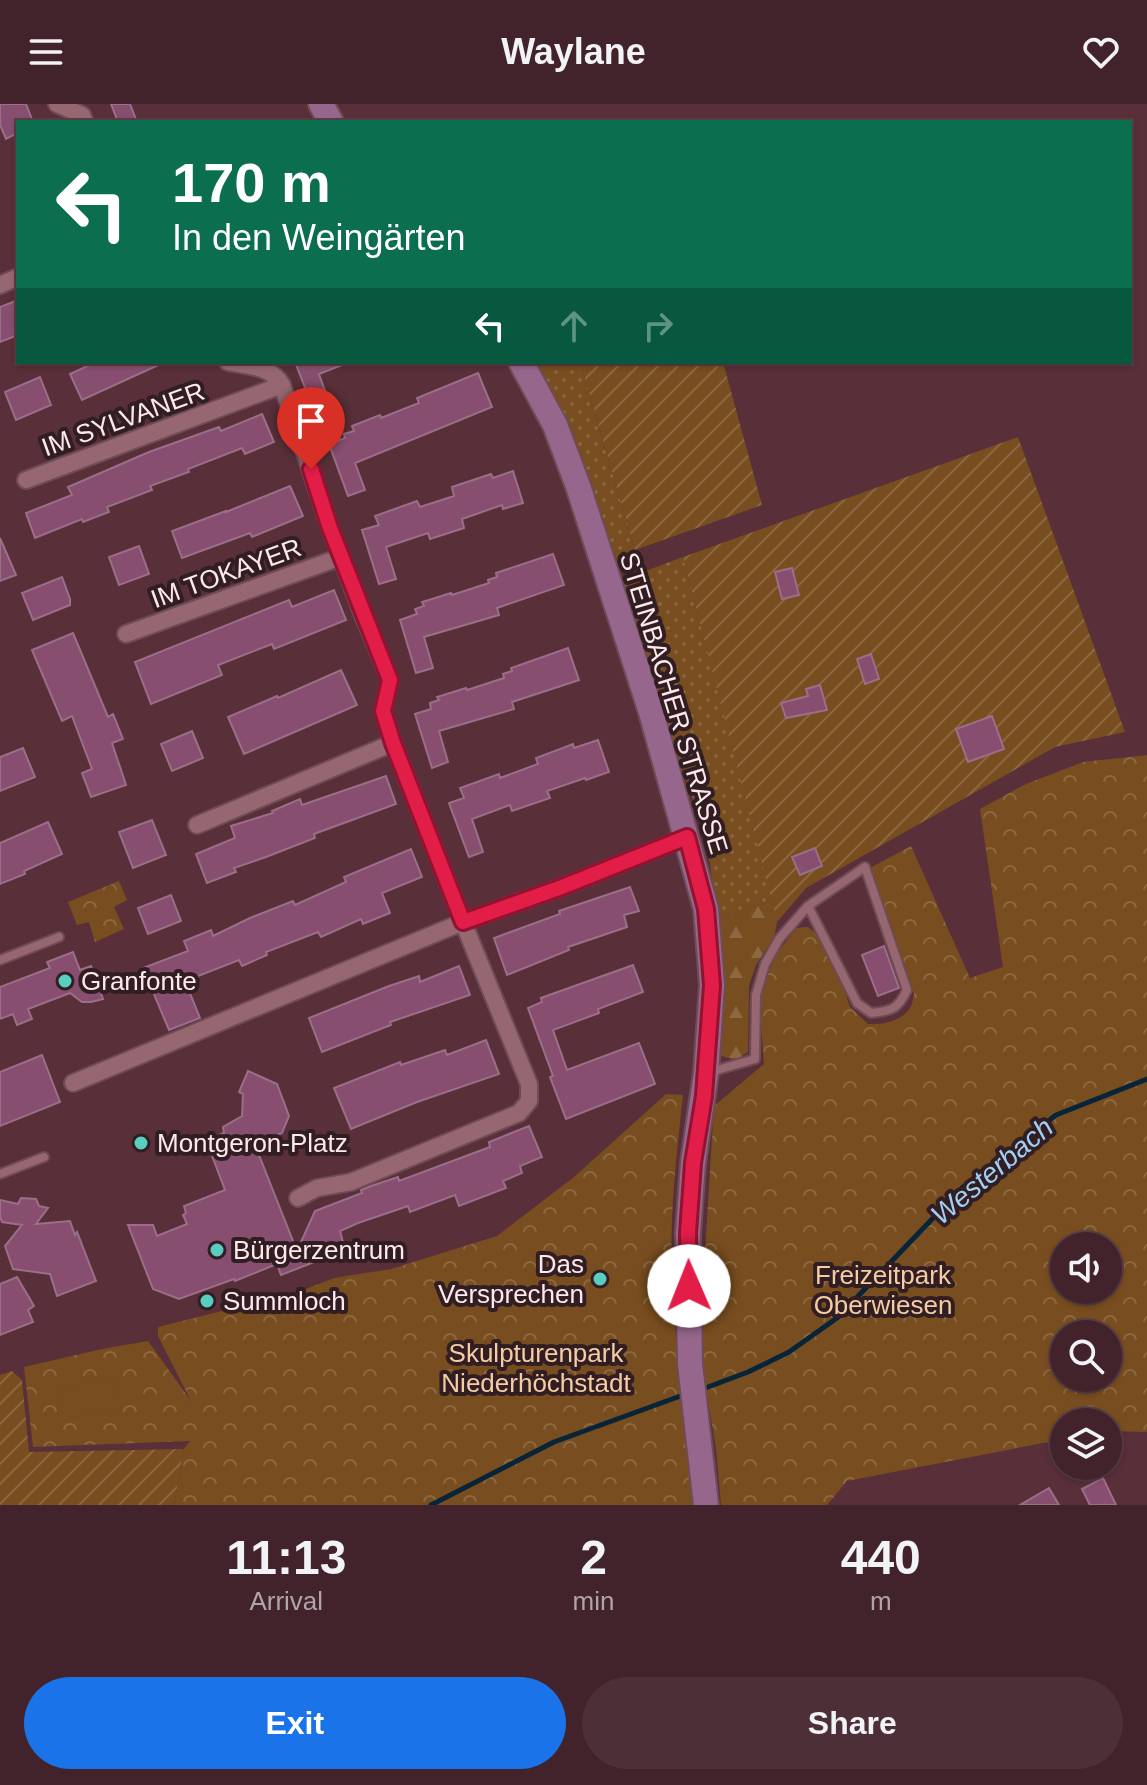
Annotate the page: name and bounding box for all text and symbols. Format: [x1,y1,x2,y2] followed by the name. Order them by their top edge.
[24,30,68,74] icon: menu
[1079,30,1123,74] icon: heart
[501,31,646,72] text: Waylane
[172,151,331,214] text: 170 m
[40,152,144,256] icon: left
[172,217,466,258] text: In den Weingärten
[468,304,512,348] icon: left
[552,304,596,348] icon: ahead
[636,304,680,348] icon: right
[38,376,208,462] street label: IM SYLVANER
[277,387,345,469] pin
[289,399,333,443] icon: arrive
[147,532,305,614] street label: IM TOKAYER
[614,549,734,857] street label: STEINBACHER STRASSE
[81,966,197,996] place label: Granfonte
[56,972,74,990] marker: Granfonte
[925,1111,1059,1231] water label: Westerbach
[157,1128,348,1158] place label: Montgeron-Platz
[132,1134,150,1152] marker: Montgeron-Platz
[1050,1232,1122,1480] map controls
[1050,1232,1122,1304] button: sound
[233,1235,405,1265] place label: Bürgerzentrum
[208,1241,226,1259] marker: Bürgerzentrum
[647,1244,731,1328] position arrow
[438,1249,584,1309] place label: Das Versprechen
[814,1260,952,1320] park label: Freizeitpark Oberwiesen
[591,1270,609,1288] marker: Das Versprechen
[223,1286,346,1316] place label: Summloch
[198,1292,216,1310] marker: Summloch
[1050,1320,1122,1392] button: search
[441,1338,631,1398] park label: Skulpturenpark Niederhöchstadt
[1050,1408,1122,1480] button: layers
[226,1531,346,1584] text: 11:13
[580,1531,607,1584] text: 2
[841,1531,921,1584] text: 440
[249,1586,323,1616] text: Arrival
[573,1586,614,1616] text: min
[870,1586,892,1616] text: m
[24,1677,566,1769] button: Exit
[582,1677,1123,1769] button: Share

